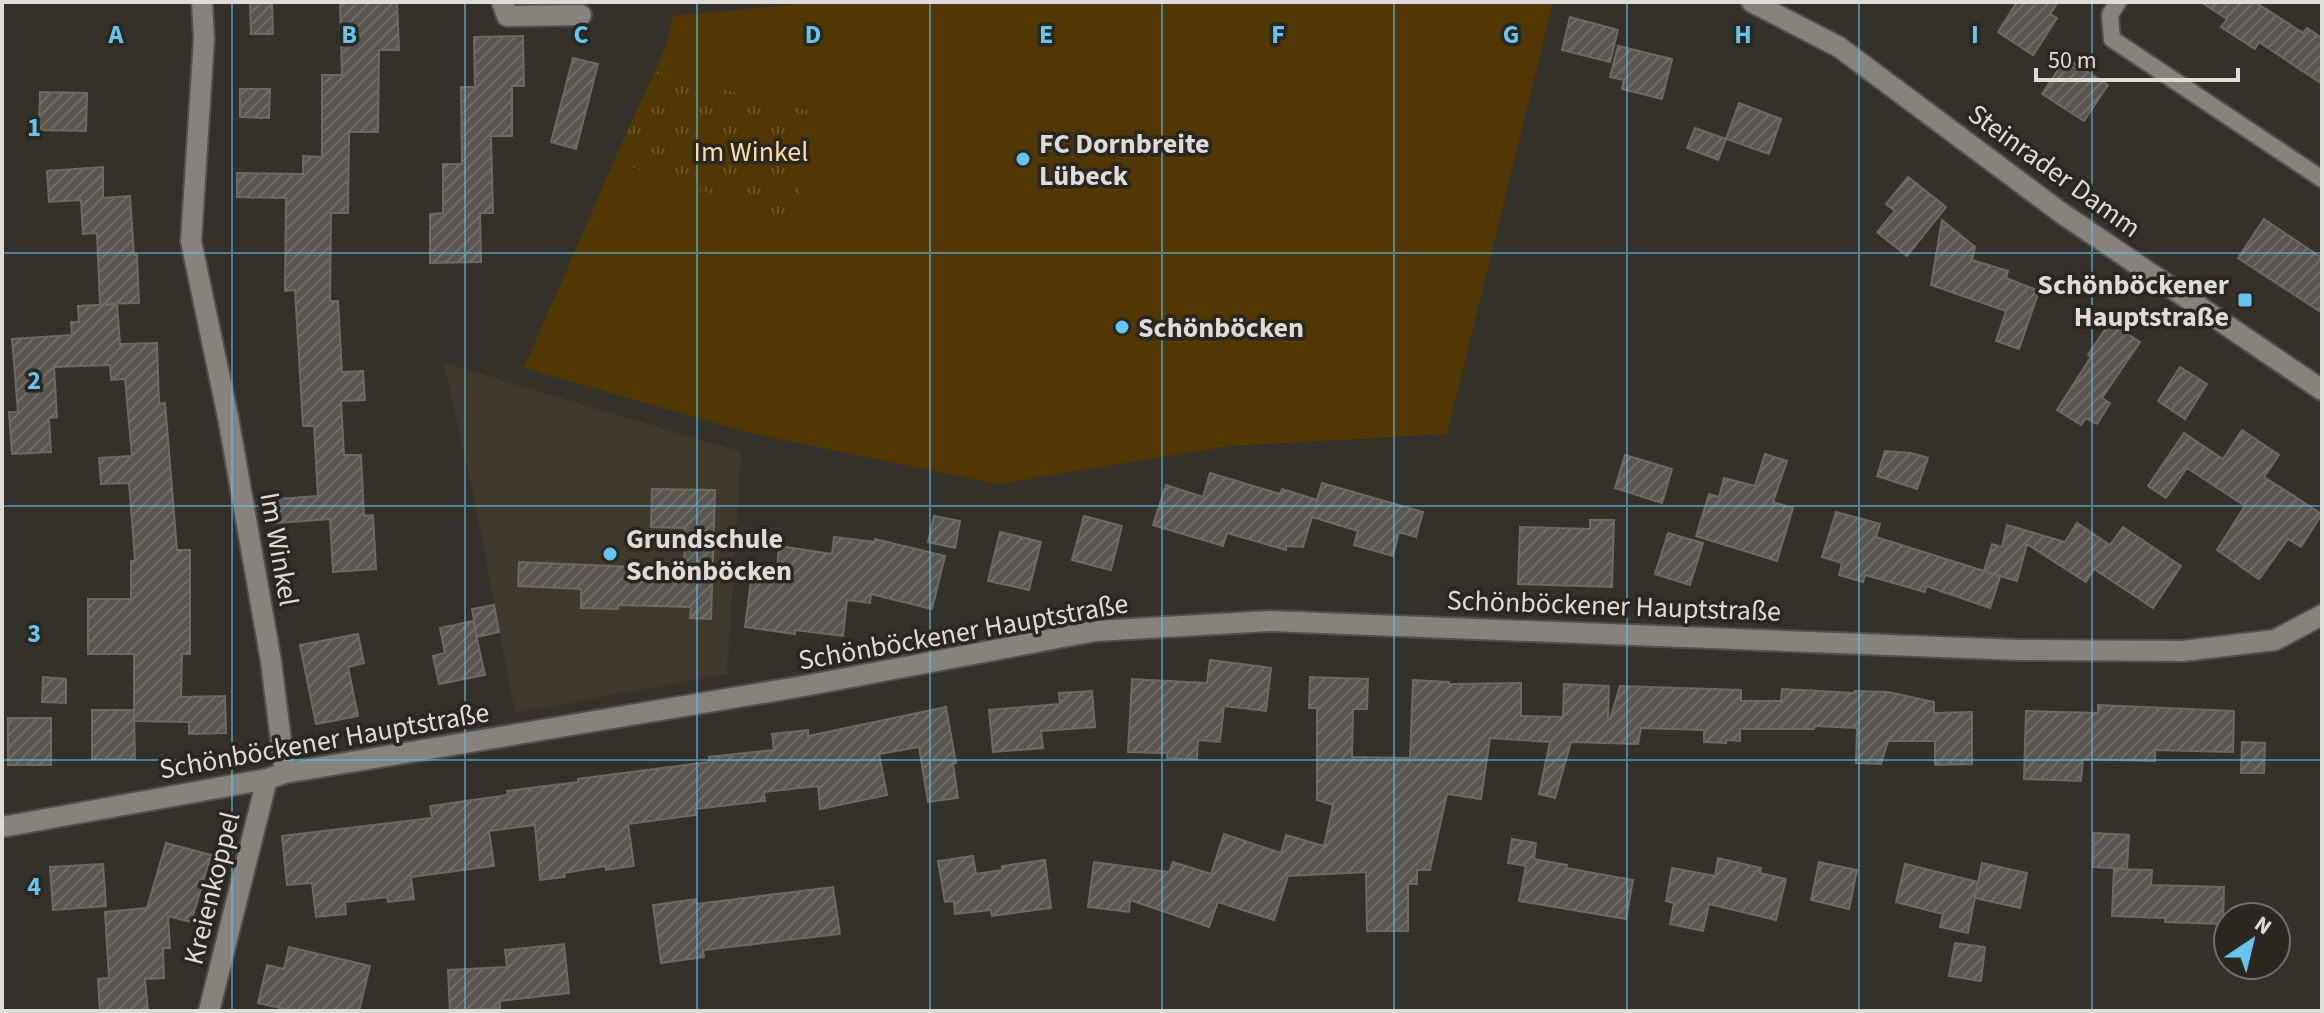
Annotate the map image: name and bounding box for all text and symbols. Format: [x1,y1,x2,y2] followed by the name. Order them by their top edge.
[108,16,125,53] text: A
[341,16,357,53] text: B
[573,16,589,53] text: C
[805,16,821,53] text: D
[1039,16,1053,53] text: E
[1271,16,1285,53] text: F
[1503,16,1519,53] text: G
[1734,16,1752,53] text: H
[1971,16,1979,53] text: I
[2036,32,2238,82] scale bar
[2048,43,2097,78] text: 50 m
[1960,94,2149,247] street label: Steinrader Damm
[27,109,41,146] text: 1
[1039,124,1210,196] place label: FC Dornbreite Lübeck
[694,132,808,172] park label: Im Winkel
[1014,150,1032,168] marker: FC Dornbreite Lübeck
[2037,265,2230,337] place label: Schönböckener Hauptstraße
[2236,291,2254,309] marker: Schönböckener Hauptstraße
[1138,308,1304,348] place label: Schönböcken
[1113,318,1131,336] marker: Schönböcken
[27,362,41,399] text: 2
[249,489,309,609] street label: Im Winkel
[626,519,792,591] place label: Grundschule Schönböcken
[601,545,619,563] marker: Grundschule Schönböcken
[1446,580,1782,632] street label: Schönböckener Hauptstraße
[795,583,1131,681] street label: Schönböckener Hauptstraße
[27,615,41,652] text: 3
[156,692,492,790] street label: Schönböckener Hauptstraße
[174,808,250,969] street label: Kreienkoppel
[27,868,41,905] text: 4
[2212,901,2292,981] north arrow
[2248,908,2278,943] text: N

